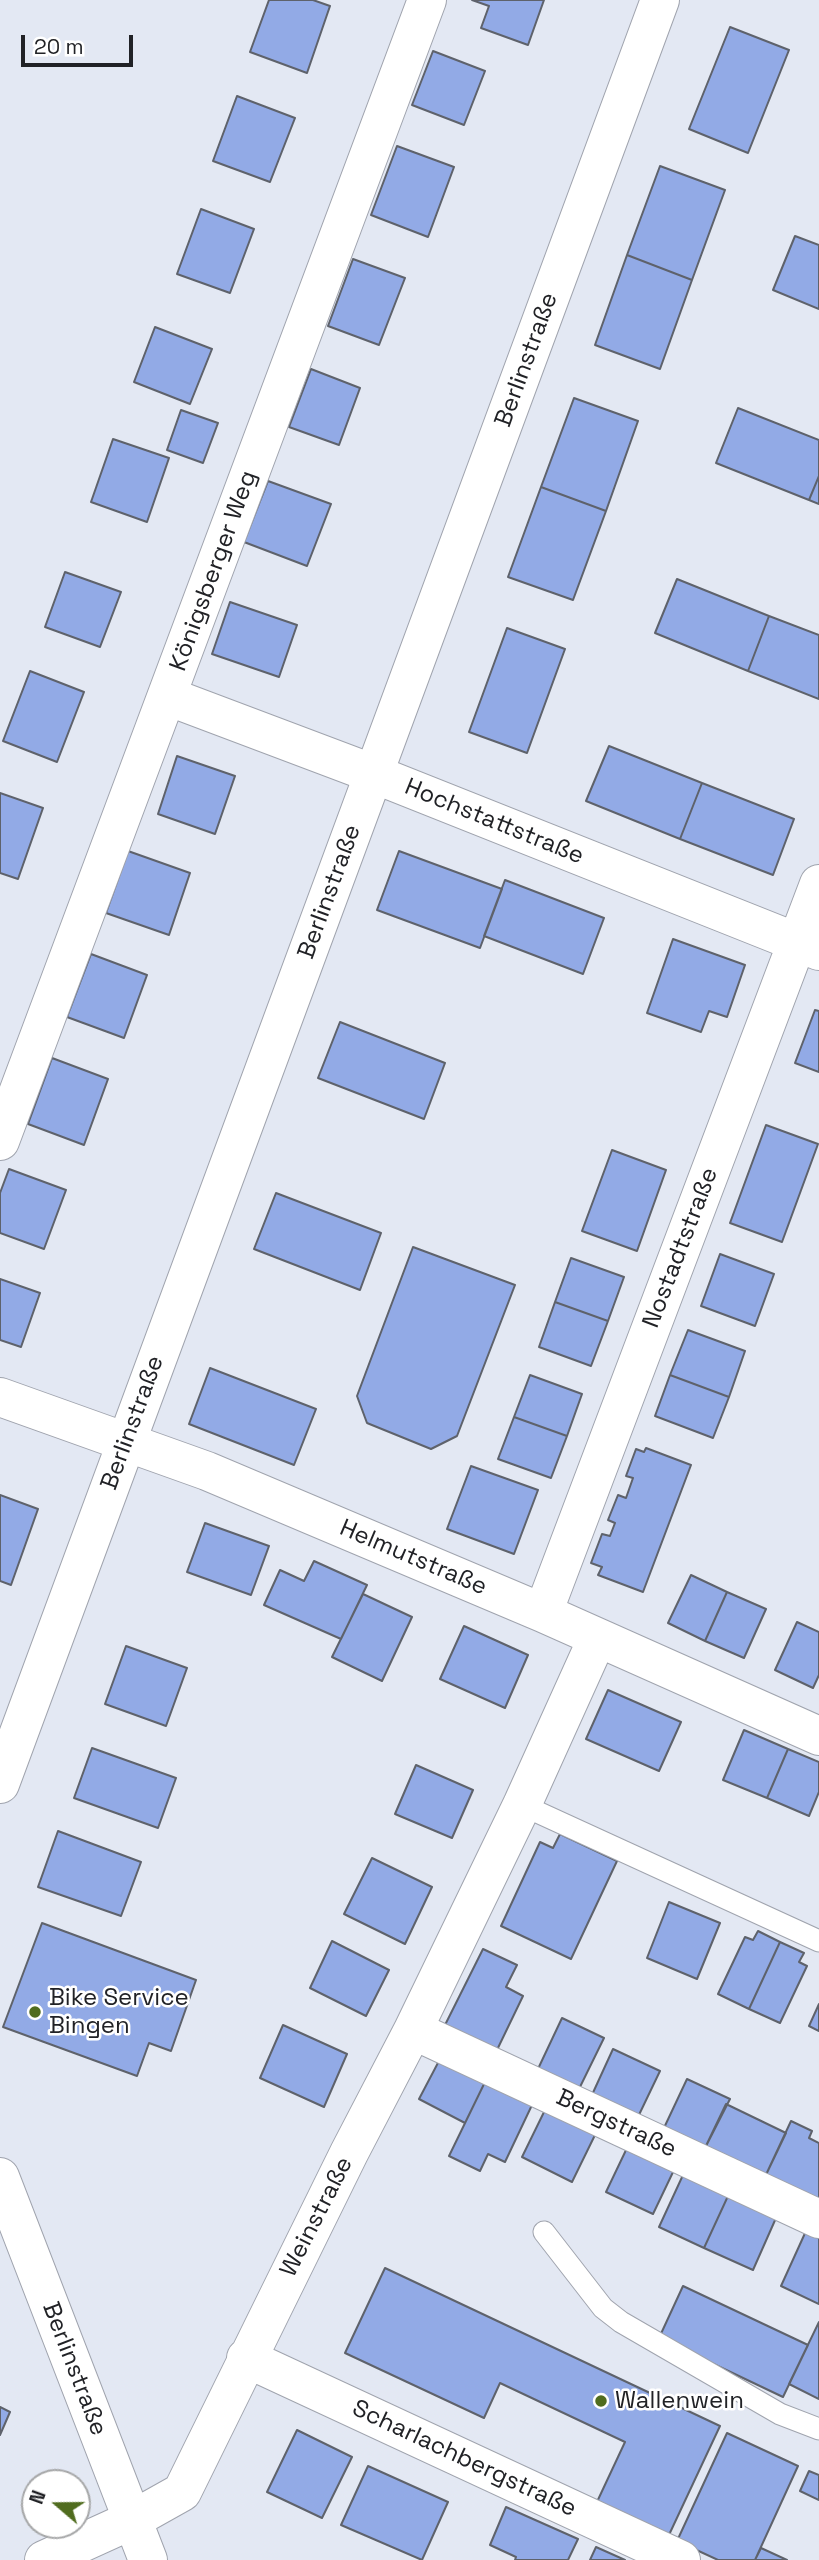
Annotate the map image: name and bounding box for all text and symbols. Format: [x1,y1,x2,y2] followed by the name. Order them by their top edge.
[24,21,136,65] scale bar
[34,33,84,60] text: 20 m
[489,289,565,431] street label: Berlinstraße
[164,467,264,675] street label: Königsberger Weg
[400,773,588,871] street label: Hochstattstraße
[292,821,368,963] street label: Berlinstraße
[637,1164,725,1332] street label: Nostadtstraße
[95,1352,171,1494] street label: Berlinstraße
[335,1514,491,1602] street label: Helmutstraße
[49,1984,189,2040] place label: Bike Service Bingen
[27,2004,43,2020] marker: Bike Service Bingen
[551,2084,681,2164] street label: Bergstraße
[275,2152,359,2282] street label: Weinstraße
[35,2298,113,2440] street label: Berlinstraße
[615,2387,744,2415] place label: Wallenwein
[593,2393,609,2409] marker: Wallenwein
[347,2394,581,2524] street label: Scharlachbergstraße
[21,2469,91,2539] north arrow
[24,2487,52,2508] text: N

